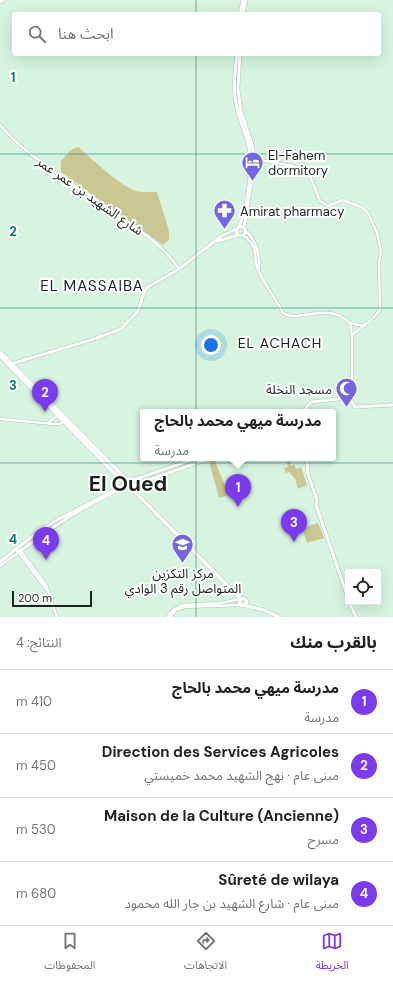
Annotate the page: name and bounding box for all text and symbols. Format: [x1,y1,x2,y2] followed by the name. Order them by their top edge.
[12,12,381,56] search box
[26,23,48,45] icon: search
[58,24,114,44] text: ابحث هنا
[11,69,15,86] text: 1
[268,147,328,179] place label: El-Fahem dormitory
[240,149,266,182] hotel icon: El-Fahem dormitory
[31,152,147,241] street label: شارع الشهيد بن عمر عمر
[211,198,237,231] pharmacy icon: Amirat pharmacy
[240,203,344,220] place label: Amirat pharmacy
[9,223,17,240] text: 2
[40,276,144,296] district label: EL MASSAIBA
[238,334,322,352] district label: EL ACHACH
[201,335,221,355] your location
[334,376,360,409] mosque icon: مسجد النخلة
[9,377,17,394] text: 3
[32,379,58,412] pin: 2
[266,381,332,398] place label: مسجد النخلة
[140,409,336,461] popup
[155,411,321,431] text: مدرسة ميهي محمد بالحاج
[155,442,189,459] text: مدرسة
[89,470,167,498] district label: El Oued
[225,474,251,507] pin: 1
[281,509,307,542] pin: 3
[33,527,59,560] pin: 4
[9,531,17,548] text: 4
[170,532,196,565] school or university icon: مركز التكزين المتواصل رقم 3 الوادي
[125,565,241,599] place label: مركز التكزين المتواصل رقم 3 الوادي
[345,569,381,605] map controls
[345,569,381,605] button: locate
[12,589,92,608] scale bar
[18,591,52,605] text: 200 m
[290,631,377,653] text: بالقرب منك
[16,634,62,651] text: النتائج: 4
[172,678,339,698] text: مدرسة ميهي محمد بالحاج
[16,693,52,710] text: 410 m
[362,693,366,710] text: 1
[304,709,339,726] text: مدرسة
[102,742,339,762] text: Direction des Services Agricoles
[16,757,56,774] text: 450 m
[360,757,368,774] text: 2
[144,767,339,784] text: مبنى عام · نهج الشهيد محمد خميستي
[104,806,339,826] text: Maison de la Culture (Ancienne)
[16,821,56,838] text: 530 m
[360,821,368,838] text: 3
[308,831,339,848] text: مسرح
[218,870,339,890] text: Sûreté de wilaya
[16,885,56,902] text: 680 m
[360,885,368,902] text: 4
[125,895,339,912] text: مبنى عام · شارع الشهيد بن جار الله محمود
[44,930,95,977] tab: المحفوظات
[184,930,227,977] tab: الاتجاهات
[316,930,349,977] tab: الخريطة

